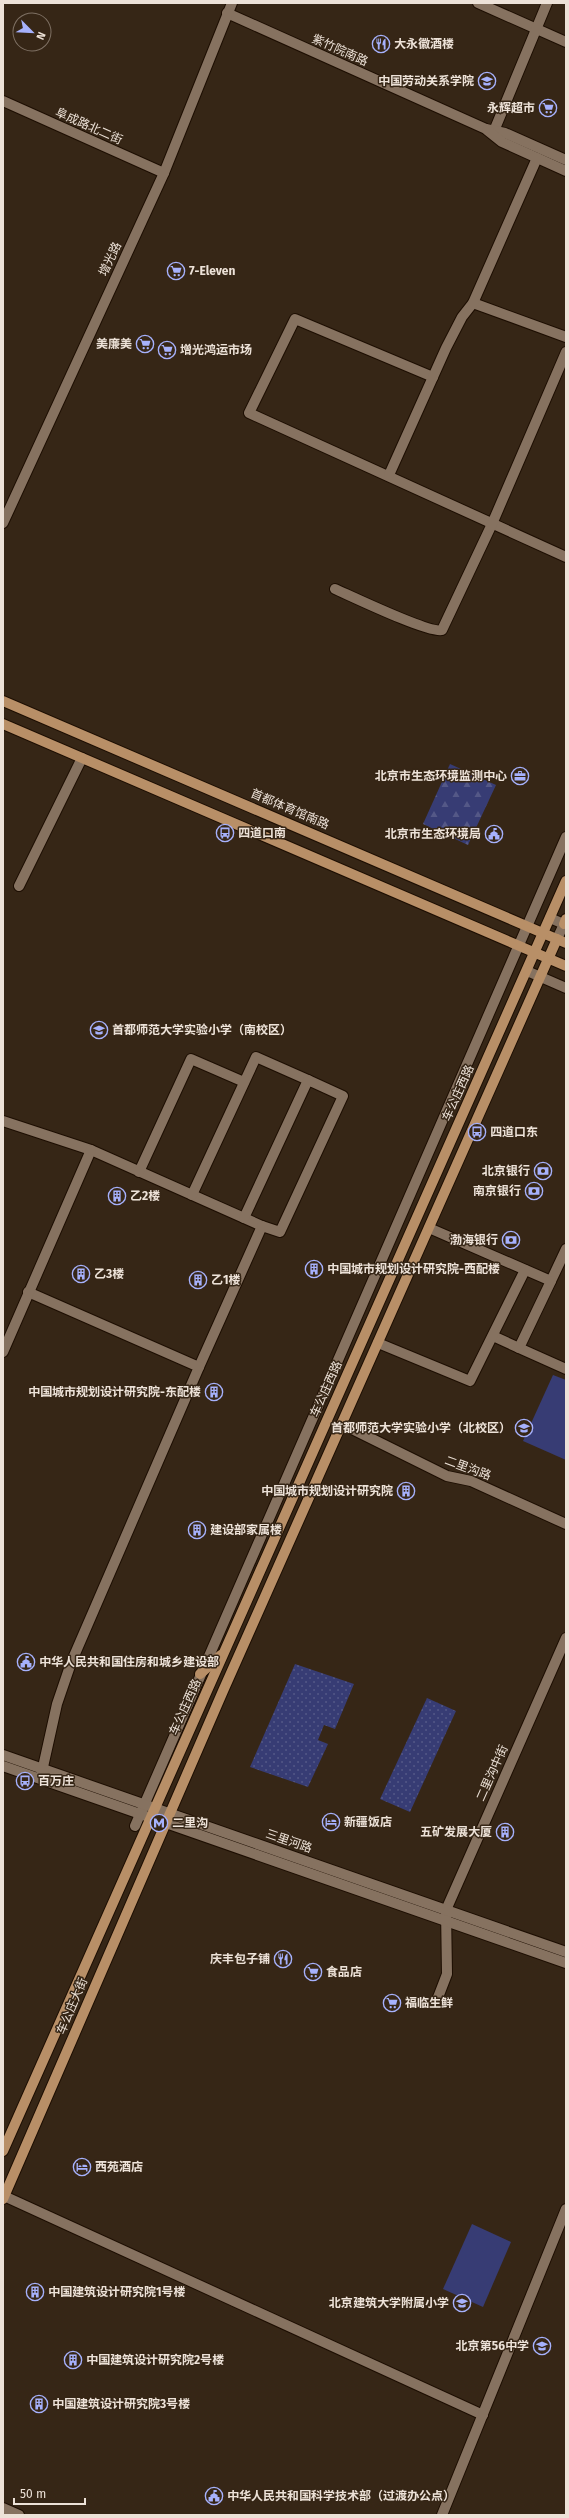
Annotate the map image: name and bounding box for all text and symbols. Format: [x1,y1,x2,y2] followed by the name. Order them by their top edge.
[12,12,52,52] north arrow
[33,30,48,42] text: N
[310,31,370,69] street label: 紫竹院南路
[371,34,391,54] restaurant icon: 大永徽酒楼
[394,37,454,51] place label: 大永徽酒楼
[477,71,497,91] school or university icon: 中国劳动关系学院
[378,74,474,88] place label: 中国劳动关系学院
[538,98,558,118] supermarket icon: 永辉超市
[487,101,535,115] place label: 永辉超市
[53,105,125,147] street label: 阜成路北二街
[96,240,124,278] street label: 增光路
[166,261,186,281] supermarket icon: 7-Eleven
[189,264,235,278] place label: 7-Eleven
[135,334,155,354] supermarket icon: 美廉美
[96,337,132,351] place label: 美廉美
[157,340,177,360] supermarket icon: 增光鸿运市场
[180,343,252,357] place label: 增光鸿运市场
[510,766,530,786] office icon: 北京市生态环境监测中心
[375,769,507,783] place label: 北京市生态环境监测中心
[249,786,331,832] street label: 首都体育馆南路
[215,823,235,843] bus stop icon: 四道口南
[484,824,504,844] public building icon: 北京市生态环境局
[238,826,286,840] place label: 四道口南
[385,827,481,841] place label: 北京市生态环境局
[89,1020,109,1040] school or university icon: 首都师范大学实验小学（南校区）
[112,1023,292,1037] place label: 首都师范大学实验小学（南校区）
[439,1063,477,1123] street label: 车公庄西路
[467,1122,487,1142] bus stop icon: 四道口东
[490,1125,538,1139] place label: 四道口东
[533,1161,553,1181] bank icon: 北京银行
[482,1164,530,1178] place label: 北京银行
[524,1181,544,1201] bank icon: 南京银行
[473,1184,521,1198] place label: 南京银行
[107,1186,127,1206] building icon: 乙2楼
[130,1189,160,1203] place label: 乙2楼
[501,1230,521,1250] bank icon: 渤海银行
[450,1233,498,1247] place label: 渤海银行
[304,1259,324,1279] building icon: 中国城市规划设计研究院-西配楼
[327,1262,500,1276] place label: 中国城市规划设计研究院-西配楼
[71,1264,91,1284] building icon: 乙3楼
[94,1267,124,1281] place label: 乙3楼
[188,1270,208,1290] building icon: 乙1楼
[211,1273,241,1287] place label: 乙1楼
[307,1359,345,1419] street label: 车公庄西路
[204,1382,224,1402] building icon: 中国城市规划设计研究院-东配楼
[28,1385,201,1399] place label: 中国城市规划设计研究院-东配楼
[514,1418,534,1438] school or university icon: 首都师范大学实验小学（北校区）
[331,1421,511,1435] place label: 首都师范大学实验小学（北校区）
[443,1453,493,1483] street label: 二里沟路
[396,1481,416,1501] building icon: 中国城市规划设计研究院
[261,1484,393,1498] place label: 中国城市规划设计研究院
[187,1520,207,1540] building icon: 建设部家属楼
[210,1523,282,1537] place label: 建设部家属楼
[16,1652,36,1672] public building icon: 中华人民共和国住房和城乡建设部
[39,1655,219,1669] place label: 中华人民共和国住房和城乡建设部
[166,1677,204,1737] street label: 车公庄西路
[473,1743,511,1803] street label: 二里沟中街
[15,1771,35,1791] bus stop icon: 百万庄
[38,1774,74,1788] place label: 百万庄
[321,1812,341,1832] hotel icon: 新疆饭店
[149,1813,169,1833] metro station icon: 二里沟
[344,1815,392,1829] place label: 新疆饭店
[172,1816,208,1830] place label: 二里沟
[495,1822,515,1842] building icon: 五矿发展大厦
[420,1825,492,1839] place label: 五矿发展大厦
[264,1827,314,1855] street label: 三里河路
[273,1949,293,1969] restaurant icon: 庆丰包子铺
[210,1952,270,1966] place label: 庆丰包子铺
[303,1962,323,1982] supermarket icon: 食品店
[326,1965,362,1979] place label: 食品店
[54,1976,90,2036] street label: 车公庄大街
[382,1993,402,2013] supermarket icon: 福临生鲜
[405,1996,453,2010] place label: 福临生鲜
[72,2157,92,2177] hotel icon: 西苑酒店
[95,2160,143,2174] place label: 西苑酒店
[25,2282,45,2302] building icon: 中国建筑设计研究院1号楼
[48,2285,186,2299] place label: 中国建筑设计研究院1号楼
[452,2293,472,2313] school or university icon: 北京建筑大学附属小学
[329,2296,449,2310] place label: 北京建筑大学附属小学
[532,2336,552,2356] school or university icon: 北京第56中学
[456,2339,529,2353] place label: 北京第56中学
[63,2350,83,2370] building icon: 中国建筑设计研究院2号楼
[86,2353,224,2367] place label: 中国建筑设计研究院2号楼
[29,2394,49,2414] building icon: 中国建筑设计研究院3号楼
[52,2397,190,2411] place label: 中国建筑设计研究院3号楼
[14,2480,85,2506] scale bar
[204,2486,224,2506] public building icon: 中华人民共和国科学技术部（过渡办公点）
[20,2487,46,2501] text: 50 m
[227,2489,455,2503] place label: 中华人民共和国科学技术部（过渡办公点）

